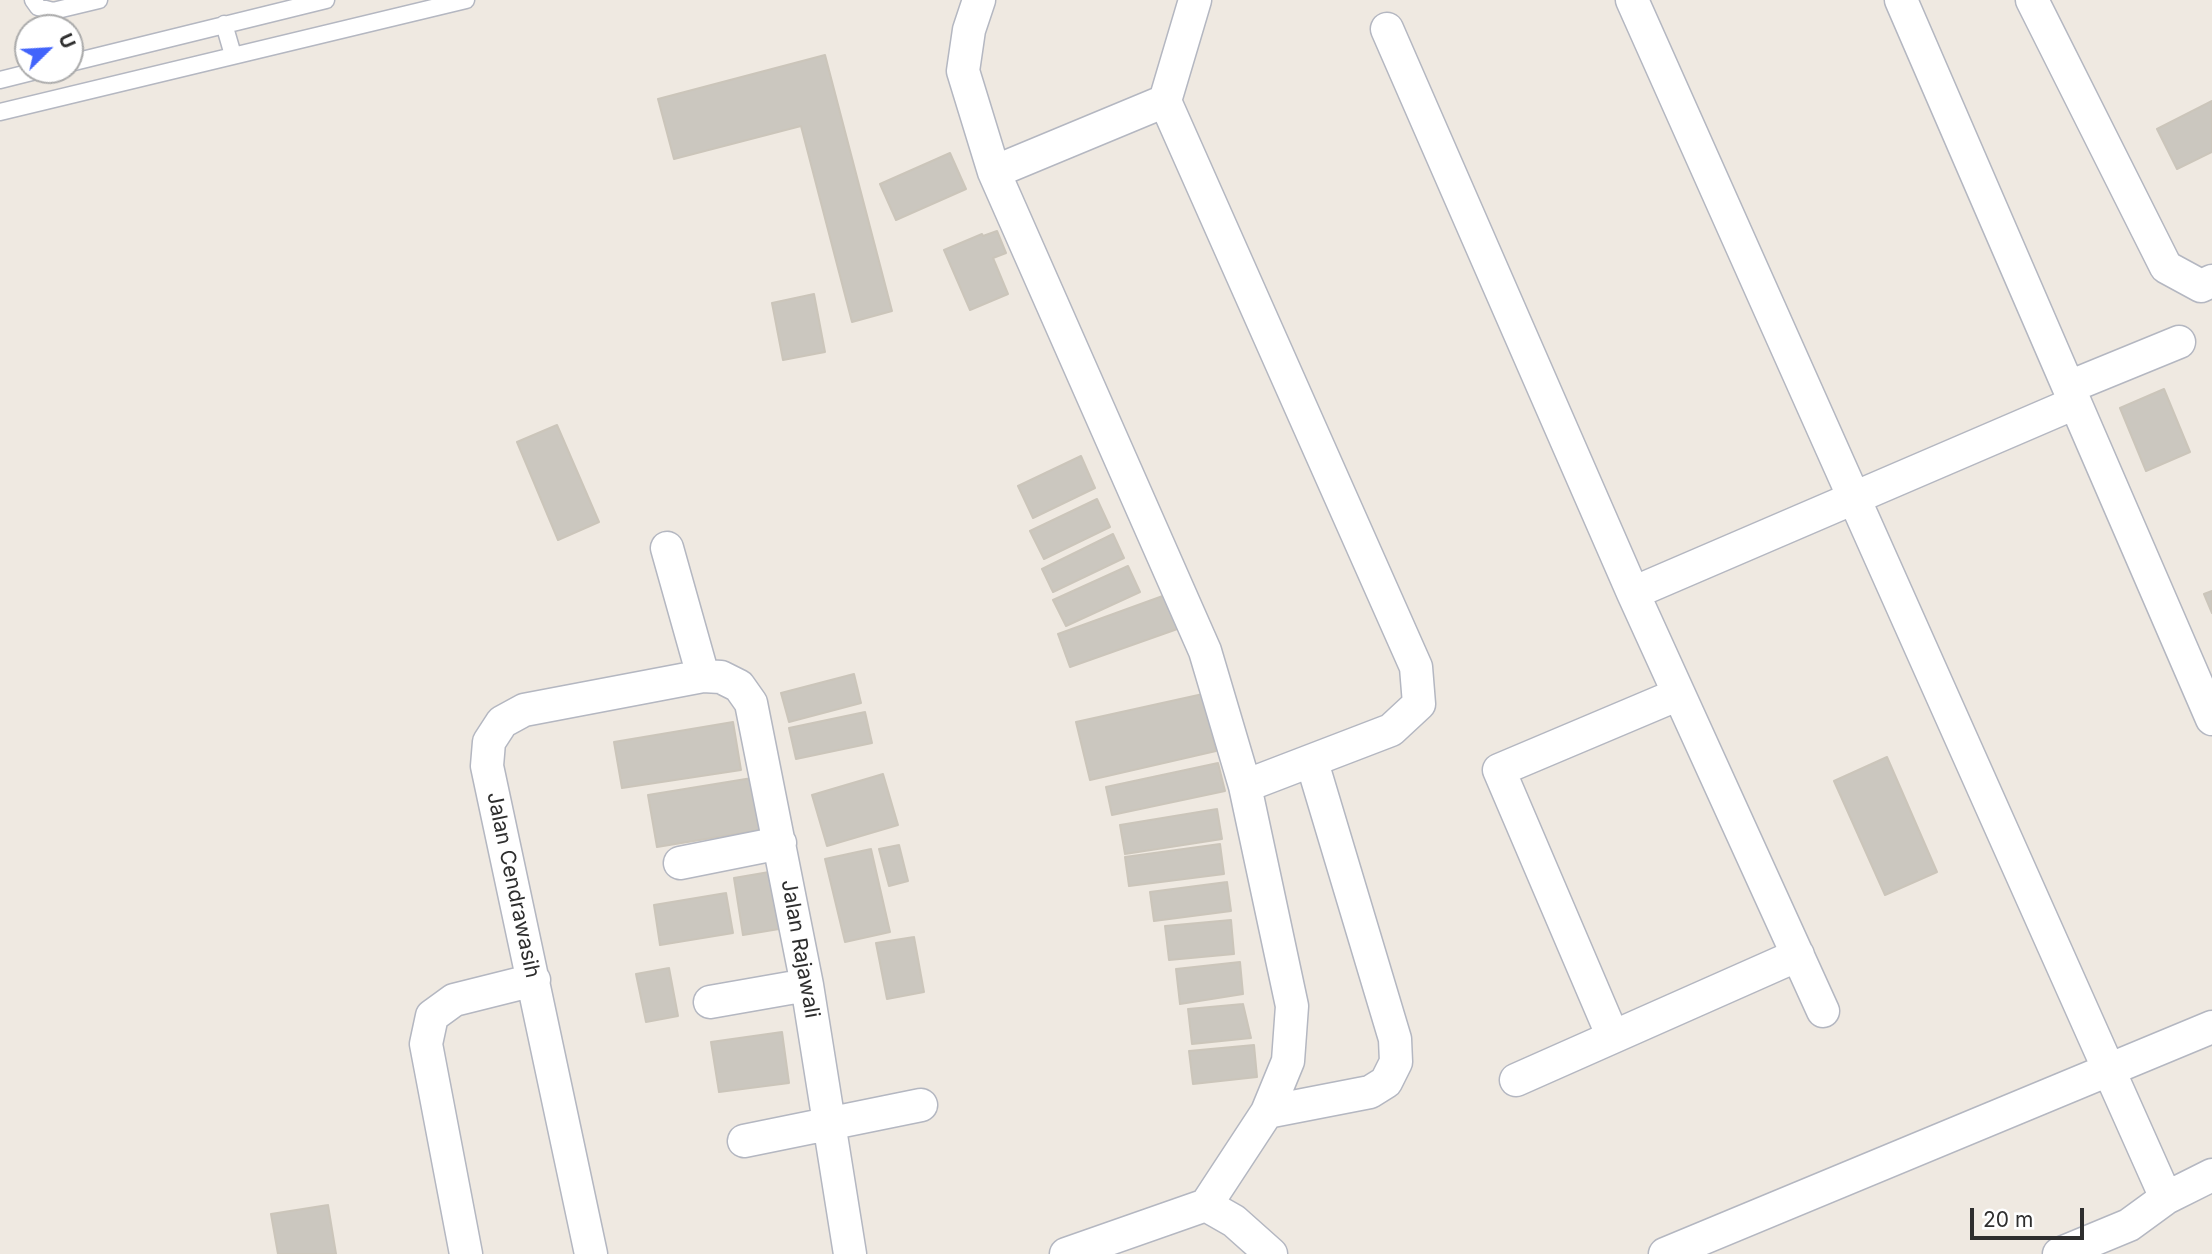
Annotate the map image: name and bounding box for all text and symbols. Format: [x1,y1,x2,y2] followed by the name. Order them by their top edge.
[14,14,84,84] north arrow
[53,30,80,52] text: U
[481,790,545,980] street label: Jalan Cendrawasih
[775,878,825,1020] street label: Jalan Rajawali
[1974,1194,2088,1238] scale bar
[1983,1207,2033,1232] text: 20 m

